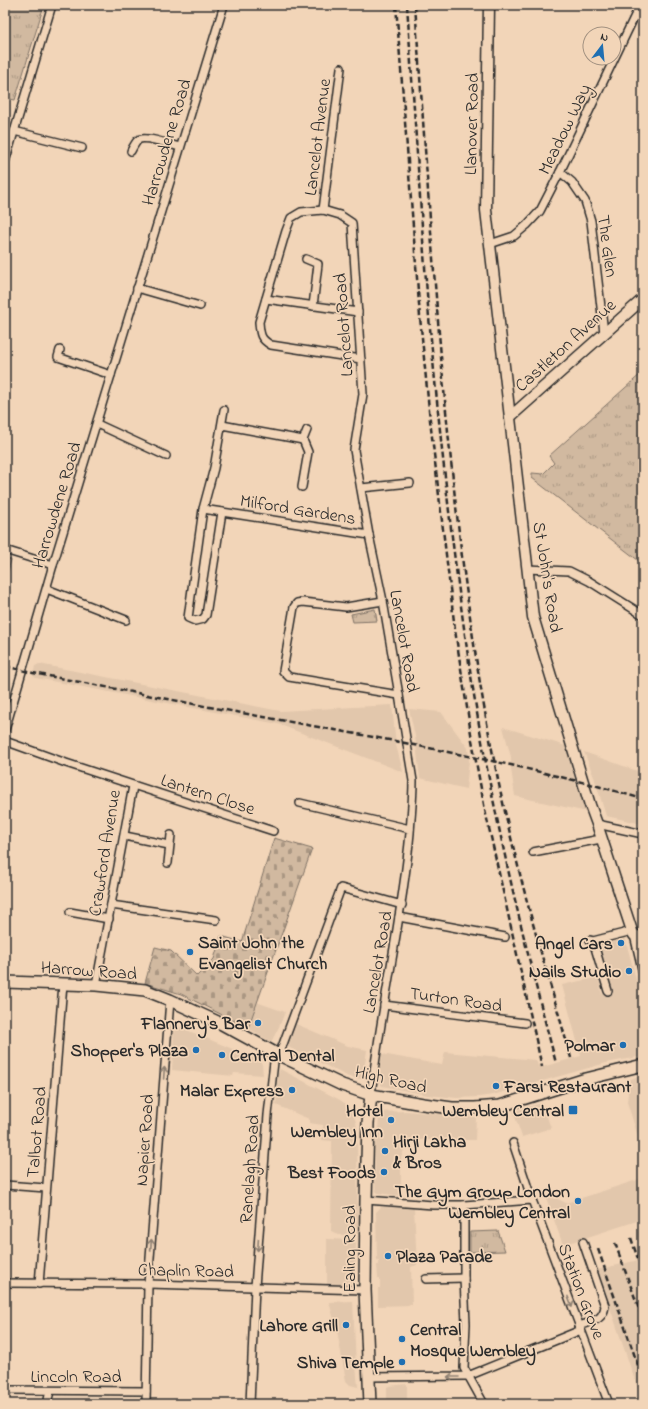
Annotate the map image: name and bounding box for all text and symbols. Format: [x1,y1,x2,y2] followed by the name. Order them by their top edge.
[582,26,622,66] north arrow
[599,29,610,46] text: N
[459,73,487,175] street label: Llanover Road
[136,76,200,209] street label: Harrowdene Road
[299,76,339,197] street label: Lancelot Avenue
[533,80,599,180] street label: Meadow Way
[589,213,623,279] street label: The Glen
[328,272,362,377] street label: Lancelot Road
[510,293,623,399] street label: Castleton Avenue
[26,439,90,572] street label: Harrowdene Road
[238,489,357,533] street label: Milford Gardens
[524,520,568,635] street label: St John's Road
[381,588,425,695] street label: Lancelot Road
[157,768,259,824] street label: Lantern Close
[83,787,129,918] street label: Crawford Avenue
[357,909,401,1016] street label: Lancelot Road
[198,931,328,979] place label: Saint John the Evangelist Church
[535,932,613,959] place label: Angel Cars
[616,938,626,948] marker: Angel Cars
[185,947,195,957] marker: Saint John the Evangelist Church
[40,956,138,988] street label: Harrow Road
[529,960,621,986] place label: Nails Studio
[624,966,634,976] marker: Nails Studio
[408,982,504,1020] street label: Turton Road
[140,1012,250,1039] place label: Flannery's Bar
[253,1018,263,1028] marker: Flannery's Bar
[565,1034,615,1060] place label: Polmar
[70,1039,188,1065] place label: Shopper's Plaza
[618,1040,628,1050] marker: Polmar
[230,1044,335,1070] place label: Central Dental
[191,1045,201,1055] marker: Shopper's Plaza
[217,1050,227,1060] marker: Central Dental
[352,1060,429,1103] street label: High Road
[161,1067,168,1080] one-way arrow
[503,1075,632,1101] place label: Farsi Restaurant
[180,1079,284,1105] place label: Malar Express
[491,1081,501,1091] marker: Farsi Restaurant
[21,1085,55,1179] street label: Talbot Road
[287,1085,297,1095] marker: Malar Express
[130,1093,162,1187] street label: Napier Road
[290,1099,383,1147] place label: Hotel Wembley Inn
[442,1099,564,1126] place label: Wembley Central
[567,1104,579,1116] marker: Wembley Central
[234,1114,269,1224] street label: Ranelagh Road
[386,1115,396,1125] marker: Hotel Wembley Inn
[392,1130,466,1177] place label: Hirji Lakha & Bros
[380,1146,390,1156] marker: Hirji Lakha & Bros
[287,1161,376,1187] place label: Best Foods
[379,1167,389,1177] marker: Best Foods
[395,1180,570,1228] place label: The Gym Group London Wembley Central
[573,1196,583,1206] marker: The Gym Group London Wembley Central
[338,1205,365,1293] street label: Ealing Road
[255,1238,262,1251] one-way arrow
[148,1239,155,1252] one-way arrow
[550,1240,611,1344] street label: Station Grove
[396,1245,493,1271] place label: Plaza Parade
[383,1251,393,1261] marker: Plaza Parade
[138,1258,234,1286] street label: Chaplin Road
[566,1295,574,1307] one-way arrow
[259,1314,338,1340] place label: Lahore Grill
[410,1318,536,1366] place label: Central Mosque Wembley
[341,1320,351,1330] marker: Lahore Grill
[397,1334,407,1344] marker: Central Mosque Wembley
[297,1351,395,1377] place label: Shiva Temple
[397,1357,407,1367] marker: Shiva Temple
[30,1365,122,1391] street label: Lincoln Road
[447,1373,460,1381] one-way arrow

